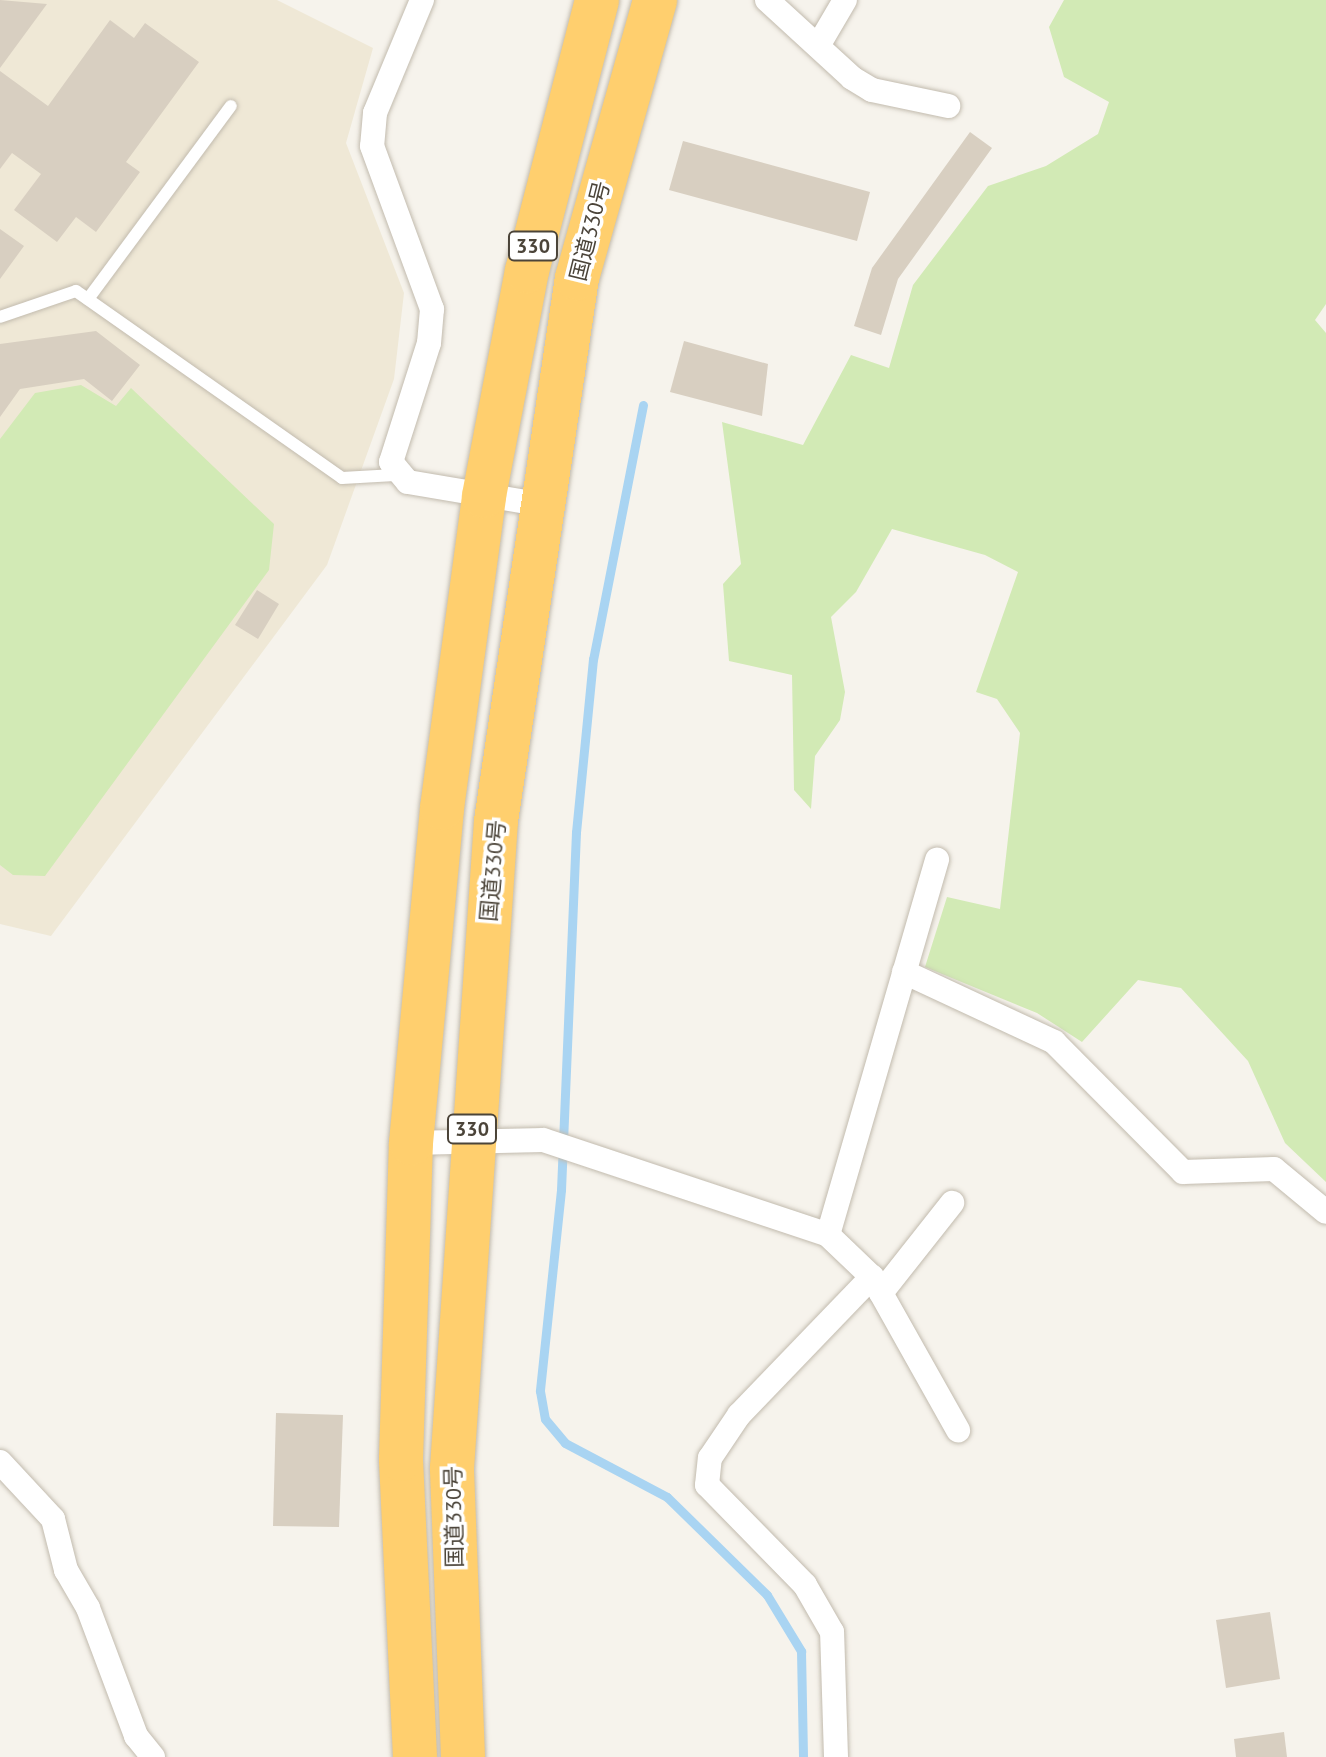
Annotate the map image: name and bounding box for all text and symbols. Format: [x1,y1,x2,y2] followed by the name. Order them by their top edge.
[565,178,615,284] street label: 国道330号
[507,230,559,262] road number: 330
[475,819,511,923] street label: 国道330号
[446,1113,498,1145] road number: 330
[440,1466,468,1568] street label: 国道330号

